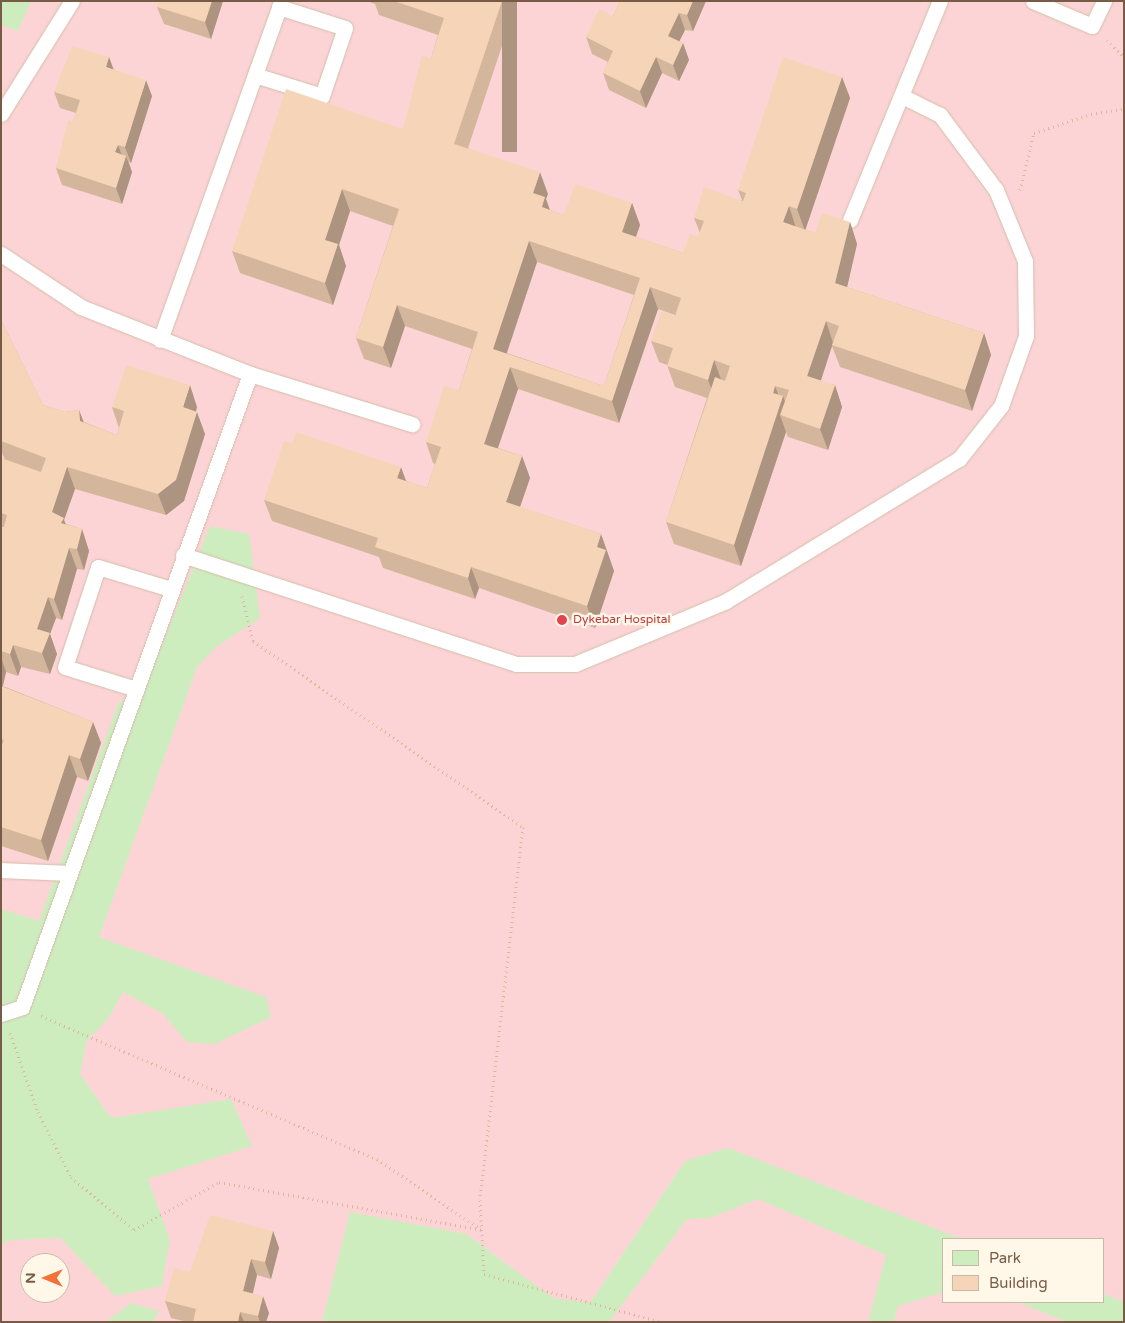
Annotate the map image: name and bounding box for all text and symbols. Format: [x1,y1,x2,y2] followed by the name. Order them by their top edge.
[555,613,569,627] marker: Dykebar Hospital
[573,613,671,627] place label: Dykebar Hospital
[942,1238,1105,1303] legend
[989,1249,1021,1267] text: Park
[20,1253,70,1303] north arrow
[22,1272,39,1284] text: N
[989,1274,1048,1292] text: Building

